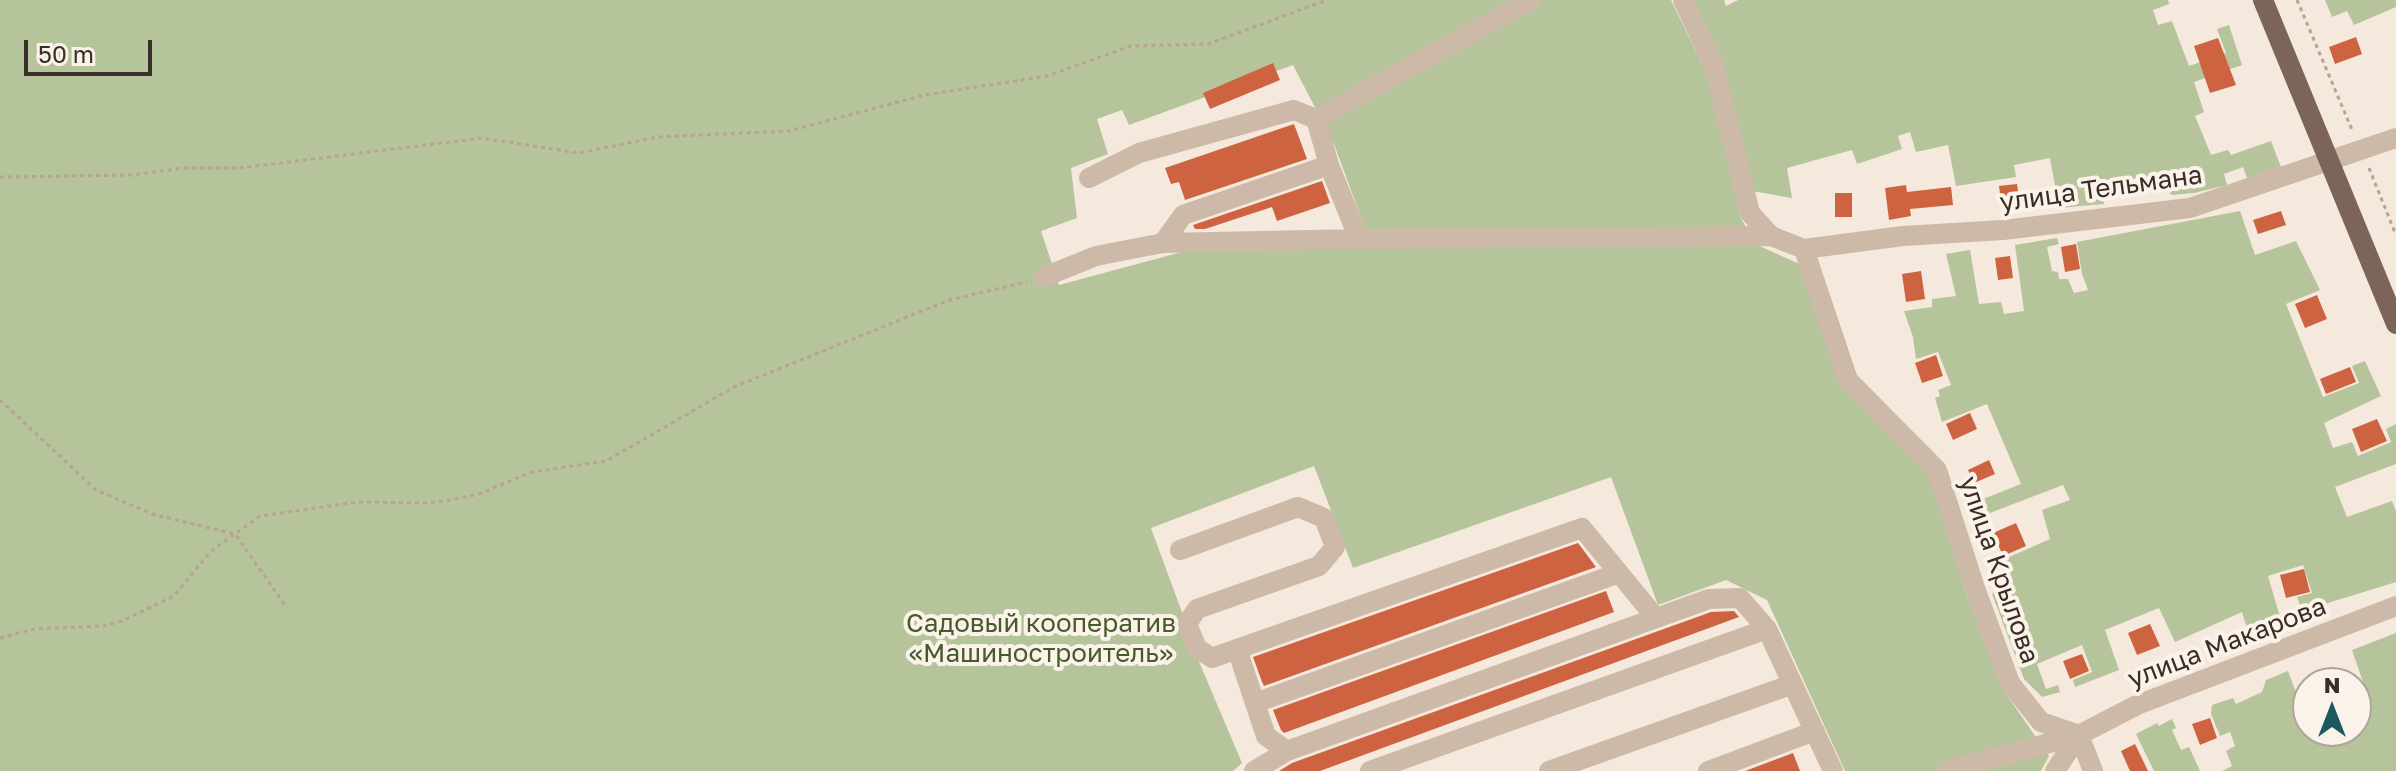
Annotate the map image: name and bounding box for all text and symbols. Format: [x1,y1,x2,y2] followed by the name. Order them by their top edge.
[28,24,156,74] scale bar
[38,39,94,68] text: 50 m
[1998,159,2204,219] street label: улица Тельмана
[1952,472,2046,668] street label: улица Крылова
[2123,591,2331,695] street label: улица Макарова
[906,608,1176,670] park label: Садовый кооператив «Машиностроитель»
[2292,667,2372,747] north arrow
[2324,671,2340,698] text: N

